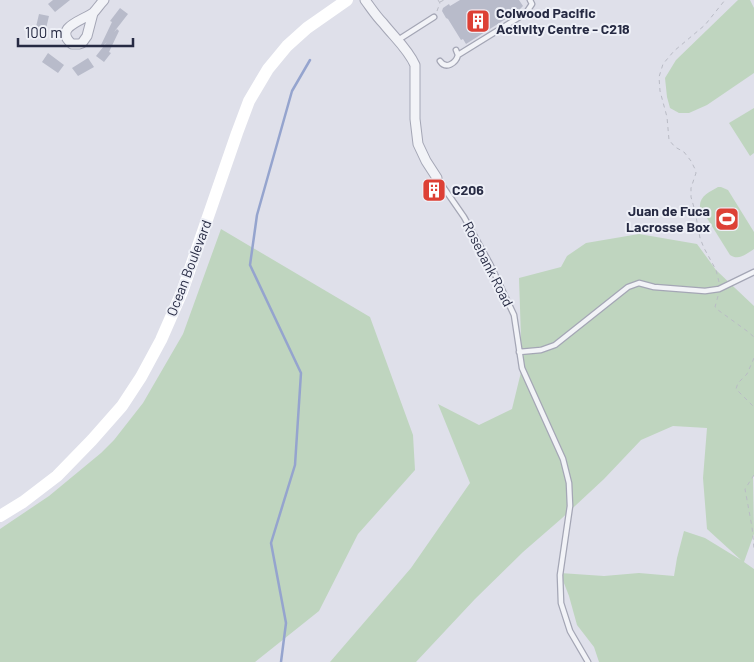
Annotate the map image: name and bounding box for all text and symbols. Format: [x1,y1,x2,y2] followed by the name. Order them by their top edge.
[496,4,630,37] place label: Colwood Pacific Activity Centre - C218
[465,8,491,34] building icon: Colwood Pacific Activity Centre - C218
[18,15,132,47] scale bar
[25,23,63,41] text: 100 m
[421,177,447,203] building icon: C206
[452,181,484,198] place label: C206
[626,202,710,235] place label: Juan de Fuca Lacrosse Box
[714,206,740,232] sports icon: Juan de Fuca Lacrosse Box
[162,217,215,318] street label: Ocean Boulevard
[460,218,517,309] street label: Rosebank Road

